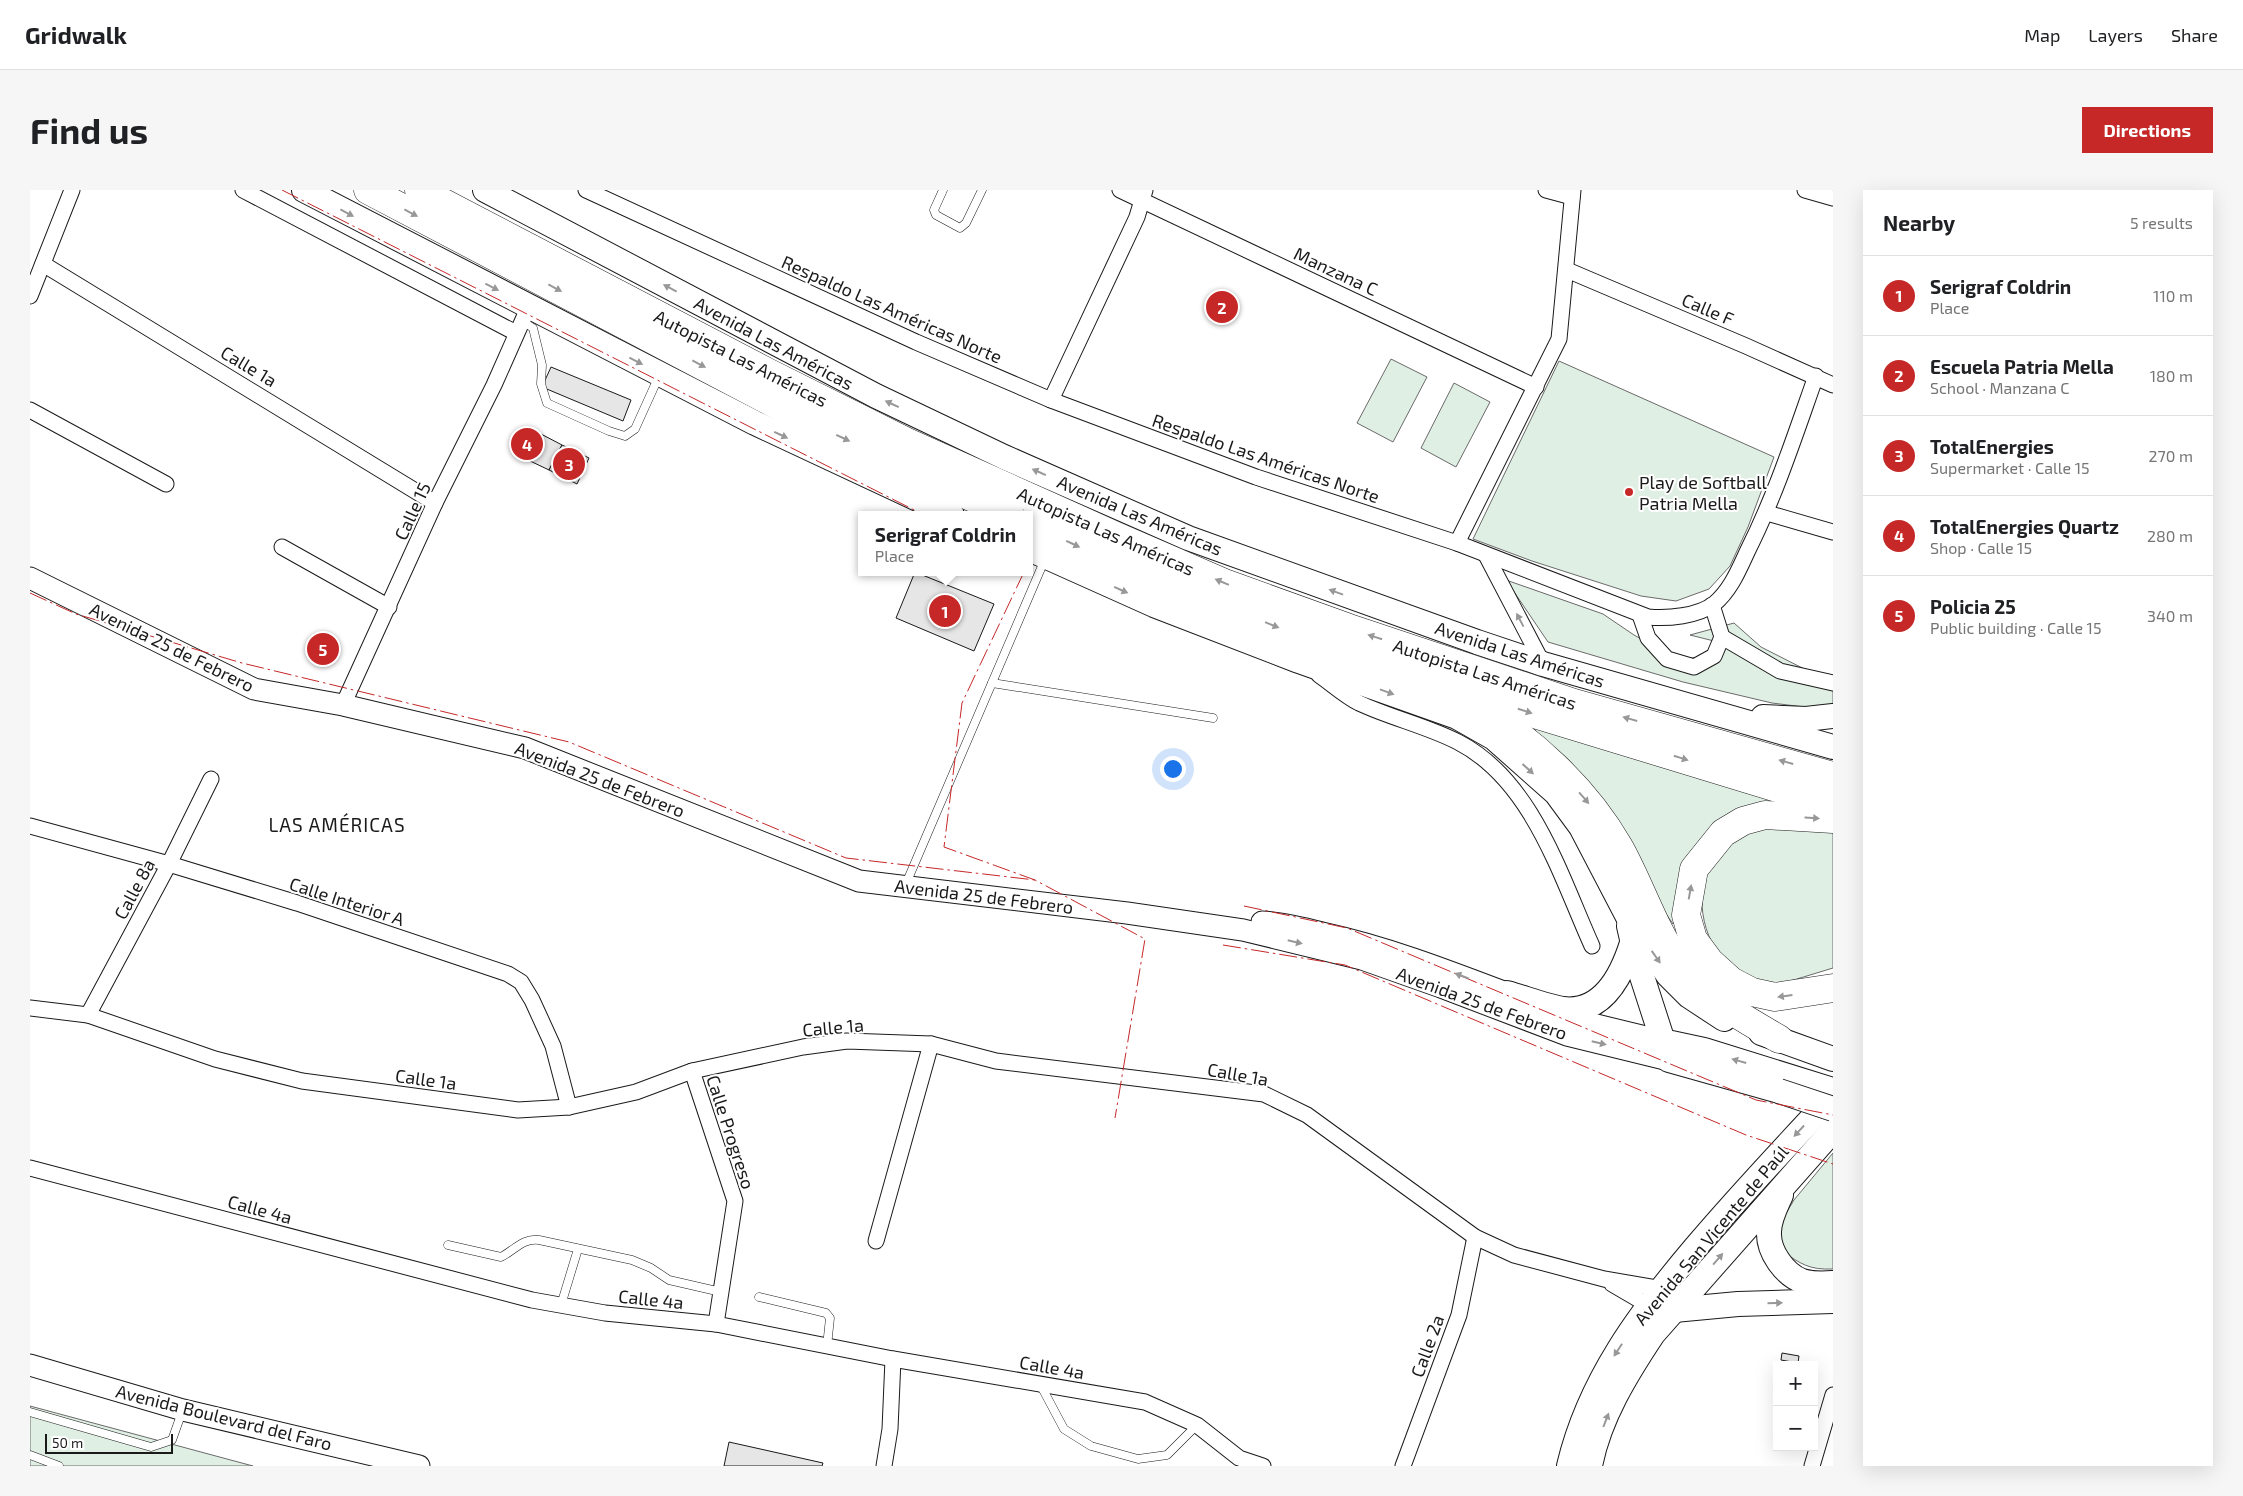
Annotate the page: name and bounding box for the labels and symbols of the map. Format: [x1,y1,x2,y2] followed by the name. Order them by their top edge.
[340,209,354,217] one-way arrow
[404,209,418,217] one-way arrow
[1291,242,1381,300] street label: Manzana C
[778,250,1006,368] street label: Respaldo Las Américas Norte
[484,283,499,291] one-way arrow
[547,284,562,292] one-way arrow
[663,284,677,293] one-way arrow
[1206,288,1238,326] pin: 2
[1679,288,1738,330] street label: Calle F
[691,292,857,394] street label: Avenida Las Américas
[651,305,831,411] street label: Autopista Las Américas
[217,341,281,391] street label: Calle 1a
[629,357,643,365] one-way arrow
[691,360,706,368] one-way arrow
[885,399,899,407] one-way arrow
[1150,409,1382,507] street label: Respaldo Las Américas Norte
[511,425,543,463] pin: 4
[774,431,788,439] one-way arrow
[836,434,850,442] one-way arrow
[553,445,585,483] pin: 3
[1032,468,1046,476] one-way arrow
[1054,470,1226,560] street label: Avenida Las Américas
[1639,471,1767,514] place label: Play de Softball Patria Mella
[389,479,435,543] street label: Calle 15
[1014,482,1198,580] street label: Autopista Las Américas
[1623,486,1635,498] marker: Play de Softball Patria Mella
[1066,540,1080,548] one-way arrow
[1215,577,1229,585] one-way arrow
[1114,587,1128,595] one-way arrow
[1328,588,1343,595] one-way arrow
[929,592,961,630] pin: 1
[86,598,258,696] street label: Avenida 25 de Febrero
[1516,613,1524,628] one-way arrow
[1432,616,1608,692] street label: Avenida Las Américas
[1265,622,1279,630] one-way arrow
[307,630,339,668] pin: 5
[1367,633,1382,641] one-way arrow
[1391,634,1579,714] street label: Autopista Las Américas
[1380,689,1395,696] one-way arrow
[1518,707,1533,715] one-way arrow
[1622,714,1637,722] one-way arrow
[512,736,688,822] street label: Avenida 25 de Febrero
[1673,755,1688,763] one-way arrow
[1160,756,1186,782] your location
[1778,758,1793,766] one-way arrow
[1522,763,1534,775] one-way arrow
[1579,791,1590,804] one-way arrow
[268,813,406,836] district label: LAS AMÉRICAS
[1804,814,1820,822] one-way arrow
[109,855,159,923] street label: Calle 8a
[287,872,408,930] street label: Calle Interior A
[893,874,1075,918] street label: Avenida 25 de Febrero
[1687,884,1695,900] one-way arrow
[1288,938,1303,946] one-way arrow
[1651,950,1661,964] one-way arrow
[1394,962,1570,1044] street label: Avenida 25 de Febrero
[1454,972,1469,980] one-way arrow
[1777,992,1793,1000] one-way arrow
[801,1013,865,1041] street label: Calle 1a
[1591,1039,1606,1047] one-way arrow
[1731,1056,1746,1064] one-way arrow
[1206,1058,1270,1090] street label: Calle 1a
[394,1064,458,1094] street label: Calle 1a
[702,1072,760,1192] street label: Calle Progreso
[1793,1125,1805,1137] one-way arrow
[1629,1140,1793,1329] street label: Avenida San Vicente de Paúl
[226,1190,294,1228] street label: Calle 4a
[1712,1254,1724,1266] one-way arrow
[617,1285,685,1313] street label: Calle 4a
[1767,1299,1783,1307] one-way arrow
[1406,1312,1448,1380] street label: Calle 2a
[1613,1344,1623,1357] one-way arrow
[1018,1350,1086,1384] street label: Calle 4a
[114,1380,334,1454] street label: Avenida Boulevard del Faro
[1602,1413,1610,1427] one-way arrow
[45,1431,172,1454] scale bar

